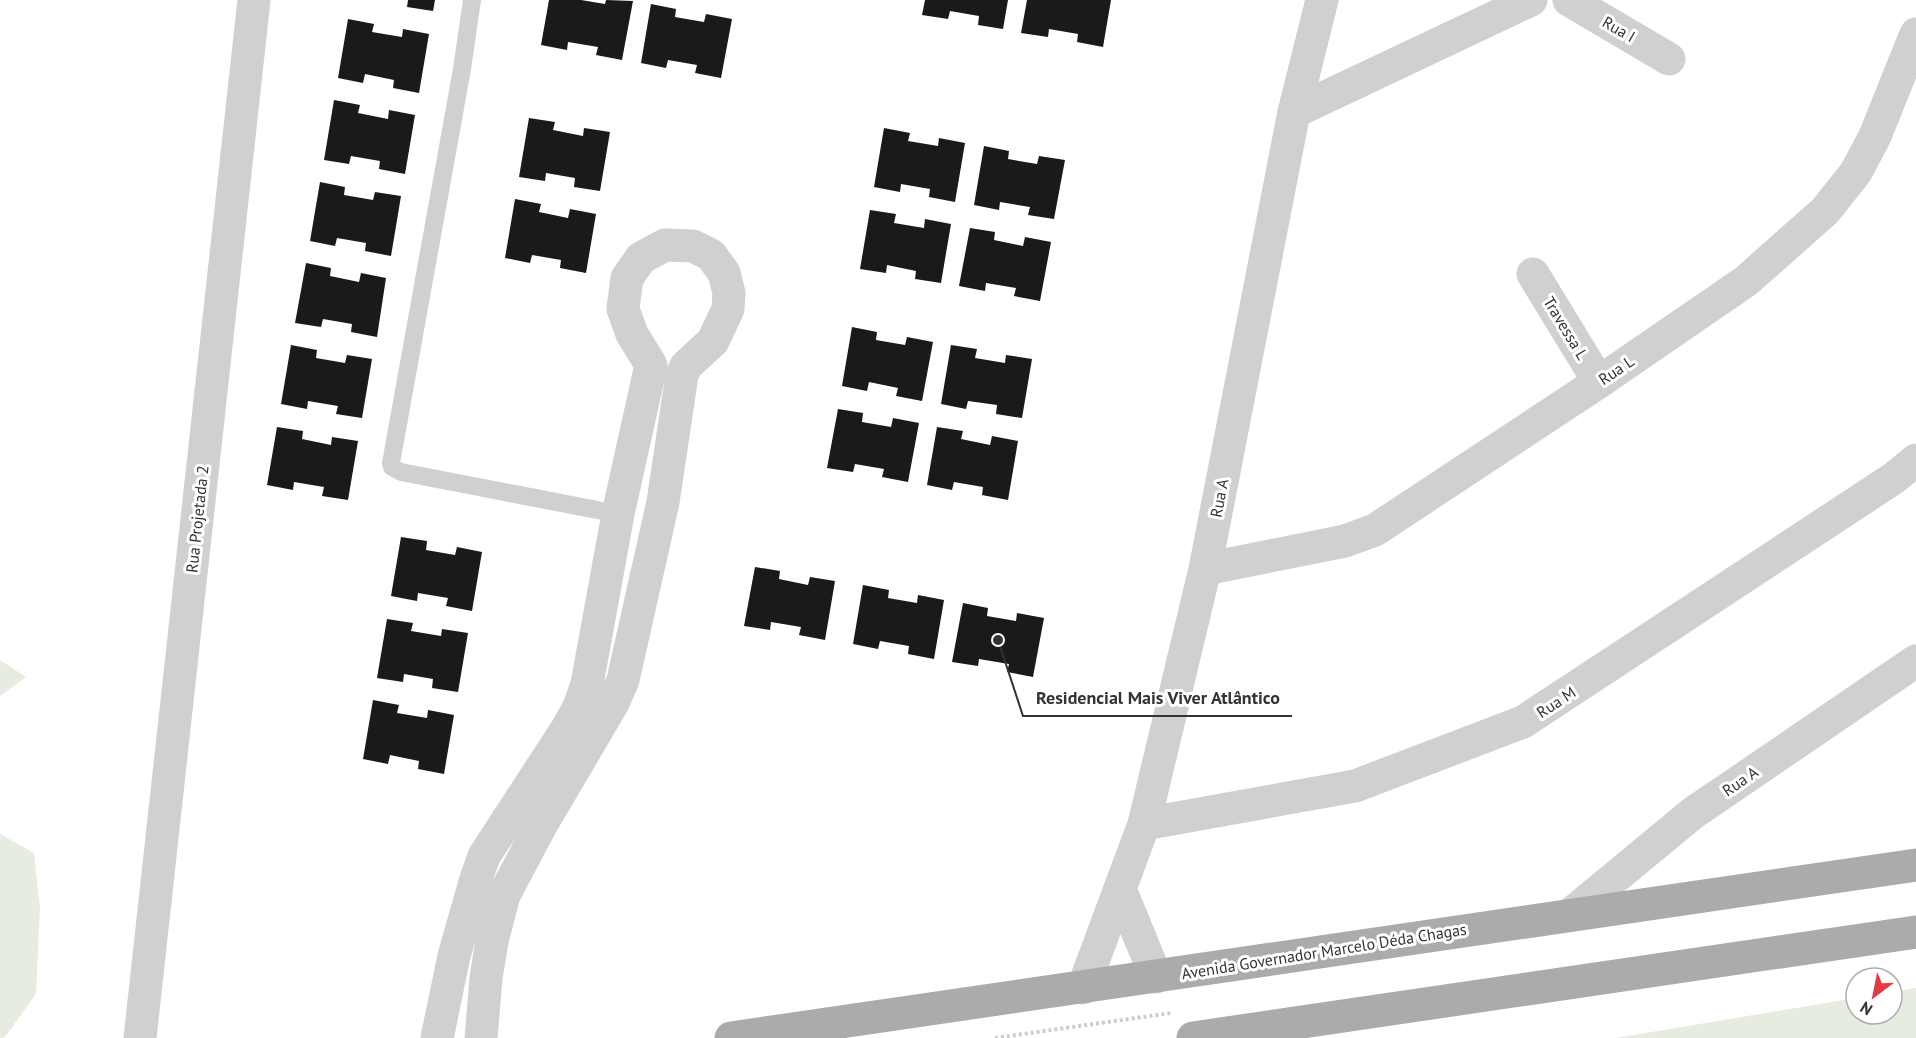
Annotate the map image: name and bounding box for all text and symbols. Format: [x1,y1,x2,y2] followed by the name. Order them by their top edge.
[1599,12,1639,46] street label: Rua I
[1539,293,1593,363] street label: Travessa L
[1594,351,1638,389] street label: Rua L
[181,464,213,574] street label: Rua Projetada 2
[1205,476,1233,519] street label: Rua A
[1023,680,1292,716] callout: Residencial Mais Viver Atlântico
[1533,682,1579,722] street label: Rua M
[1036,686,1280,709] text: Residencial Mais Viver Atlântico
[1718,761,1762,800] street label: Rua A
[1180,919,1468,983] street label: Avenida Governador Marcelo Déda Chagas
[1844,966,1904,1026] north arrow
[1856,997,1876,1020] text: N

